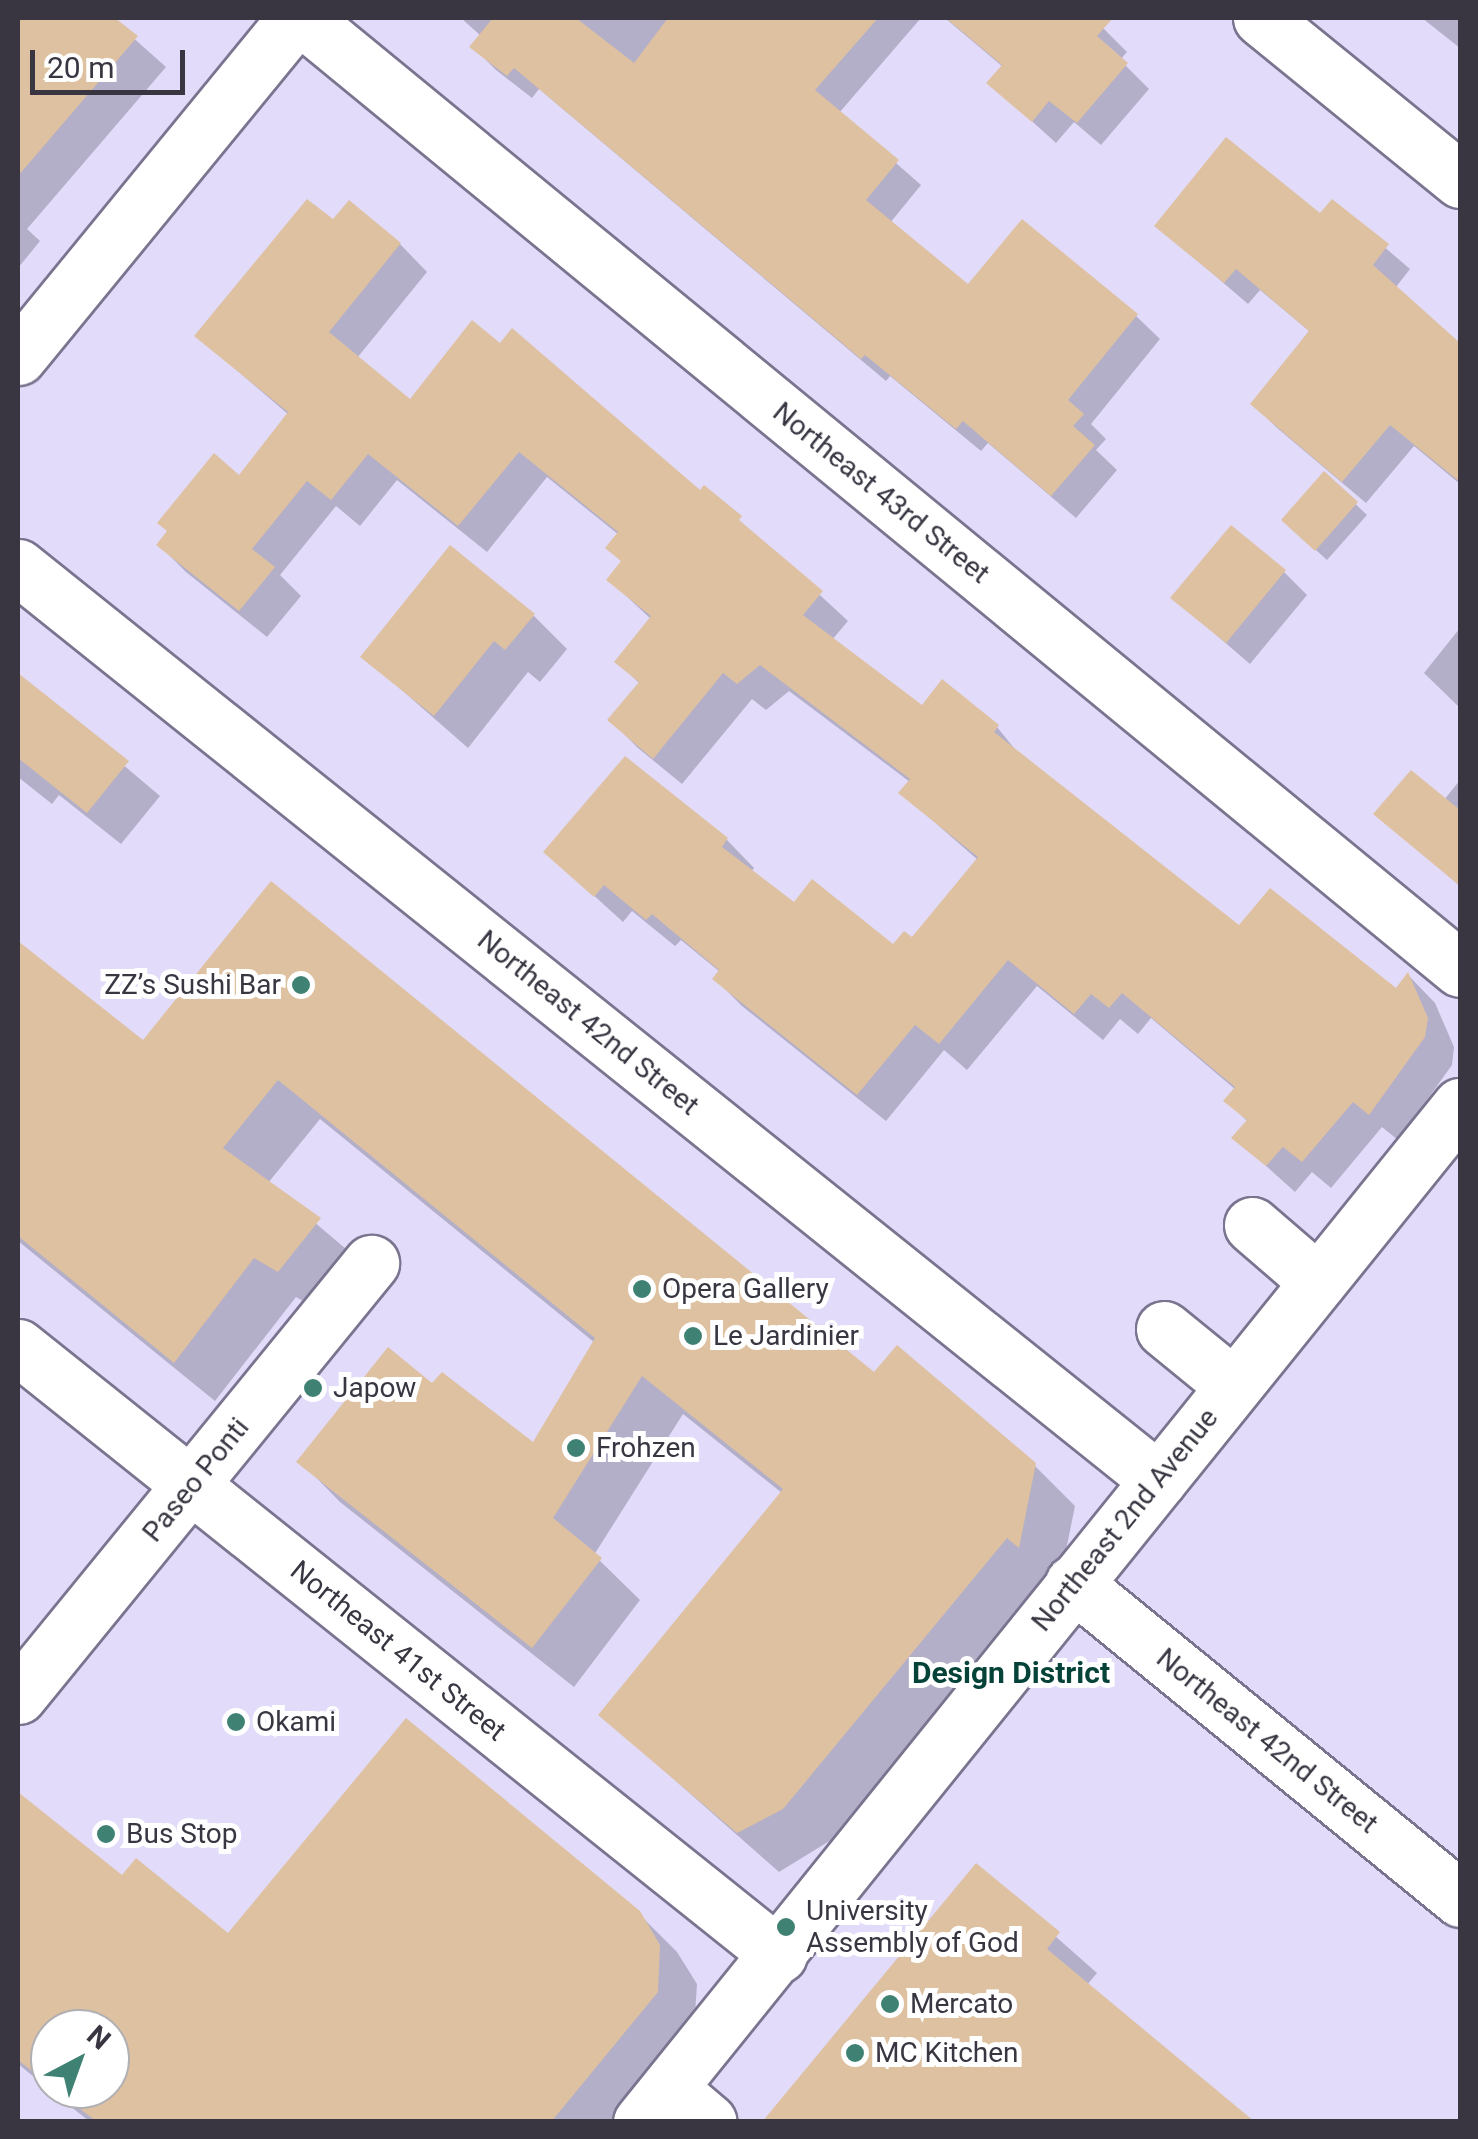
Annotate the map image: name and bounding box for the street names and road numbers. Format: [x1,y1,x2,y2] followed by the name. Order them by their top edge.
[766,395,996,591] street label: Northeast 43rd Street
[471,923,705,1123] street label: Northeast 42nd Street
[1025,1402,1225,1638] street label: Northeast 2nd Avenue
[136,1411,256,1549] street label: Paseo Ponti
[284,1554,512,1748] street label: Northeast 41st Street
[1150,1641,1384,1841] street label: Northeast 42nd Street

